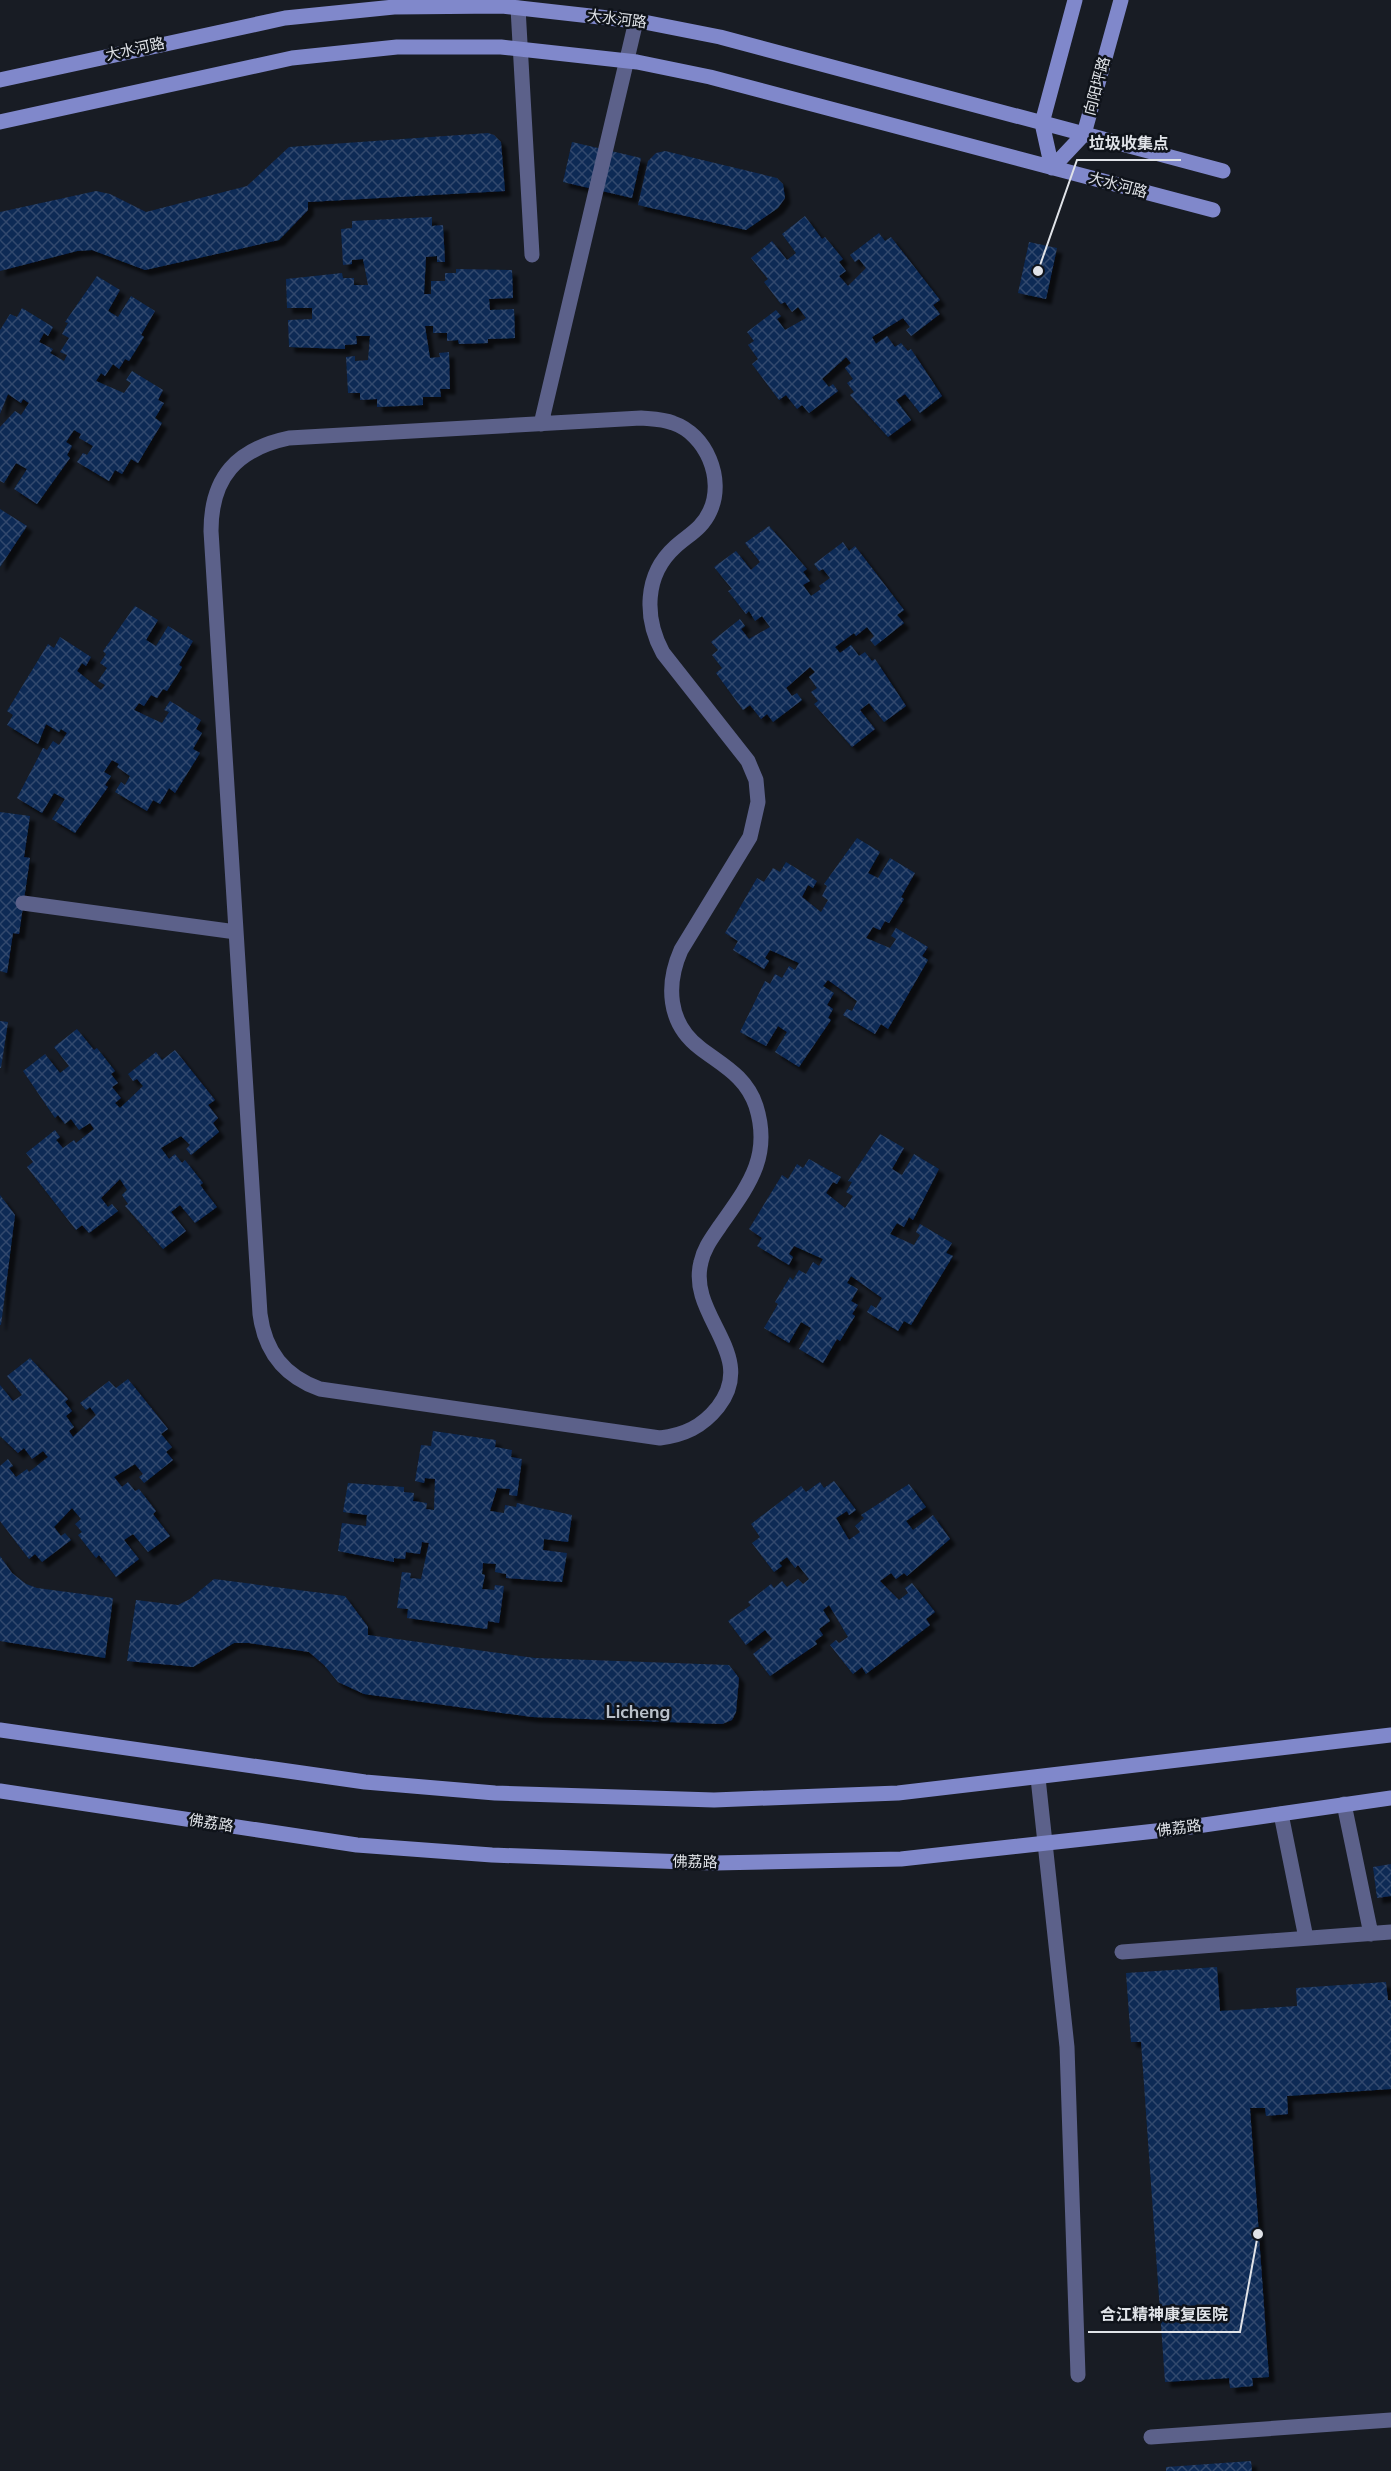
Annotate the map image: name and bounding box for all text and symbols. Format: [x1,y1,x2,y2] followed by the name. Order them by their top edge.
[586,5,648,33] street label: 大水河路
[104,33,166,65] street label: 大水河路
[1080,54,1114,118] street label: 向阳坪路
[1077,126,1181,160] callout: 垃圾收集点
[1089,133,1169,155] text: 垃圾收集点
[1086,168,1150,202] street label: 大水河路
[606,1700,670,1724] district label: Licheng
[187,1810,235,1836] street label: 佛荔路
[1155,1815,1203,1841] street label: 佛荔路
[672,1852,718,1872] street label: 佛荔路
[1088,2298,1240,2332] callout: 合江精神康复医院
[1100,2304,1228,2326] text: 合江精神康复医院

